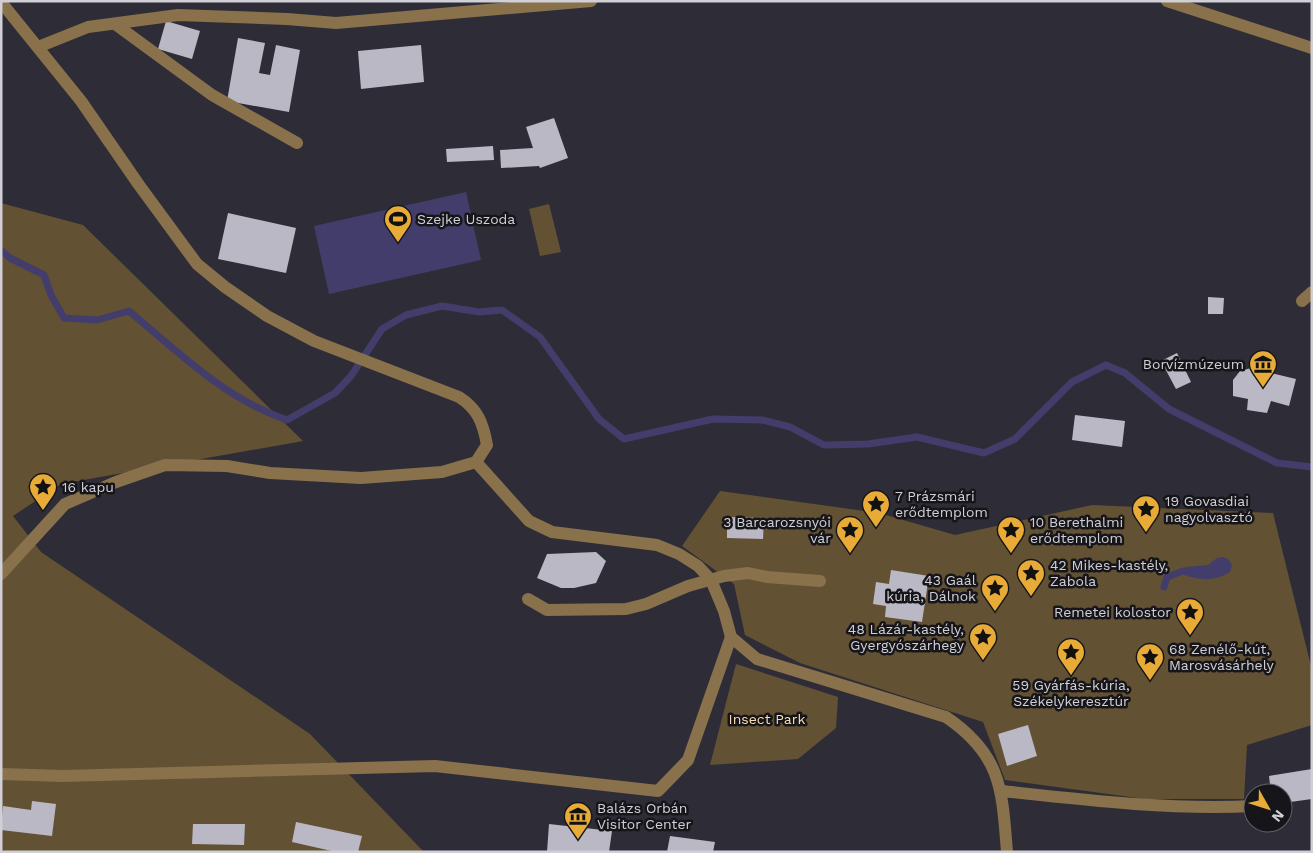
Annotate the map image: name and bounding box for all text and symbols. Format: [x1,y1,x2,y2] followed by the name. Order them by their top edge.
[383,204,413,243] sports icon: Szejke Uszoda
[417,211,515,227] place label: Szejke Uszoda
[1248,349,1278,388] museum icon: Borvízmúzeum
[1143,356,1244,372] place label: Borvízmúzeum
[28,472,58,511] place icon: 16 kapu
[62,479,114,495] place label: 16 kapu
[895,488,988,520] place label: 7 Prázsmári erődtemplom
[861,489,891,528] place icon: 7 Prázsmári erődtemplom
[1165,493,1253,525] place label: 19 Govasdiai nagyolvasztó
[1131,494,1161,533] place icon: 19 Govasdiai nagyolvasztó
[723,514,831,546] place label: 3 Barcarozsnyói vár
[1030,514,1123,546] place label: 10 Berethalmi erődtemplom
[835,515,865,554] place icon: 3 Barcarozsnyói vár
[996,515,1026,554] place icon: 10 Berethalmi erődtemplom
[1050,557,1168,589] place label: 42 Mikes-kastély, Zabola
[1016,558,1046,597] place icon: 42 Mikes-kastély, Zabola
[886,572,977,604] place label: 43 Gaál kúria, Dálnok
[980,573,1010,612] place icon: 43 Gaál kúria, Dálnok
[1175,597,1205,636] place icon: Remetei kolostor
[1054,604,1171,620] place label: Remetei kolostor
[848,621,965,653] place label: 48 Lázár-kastély, Gyergyószárhegy
[968,622,998,661] place icon: 48 Lázár-kastély, Gyergyószárhegy
[1056,637,1086,676] place icon: 59 Gyárfás-kúria, Székelykeresztúr
[1169,641,1275,673] place label: 68 Zenélő-kút, Marosvásárhely
[1135,642,1165,681] place icon: 68 Zenélő-kút, Marosvásárhely
[1012,677,1130,709] place label: 59 Gyárfás-kúria, Székelykeresztúr
[729,711,805,727] park label: Insect Park
[1243,783,1293,833] north arrow
[597,800,692,832] place label: Balázs Orbán Visitor Center
[563,801,593,840] museum icon: Balázs Orbán Visitor Center
[1269,807,1288,825] text: N

